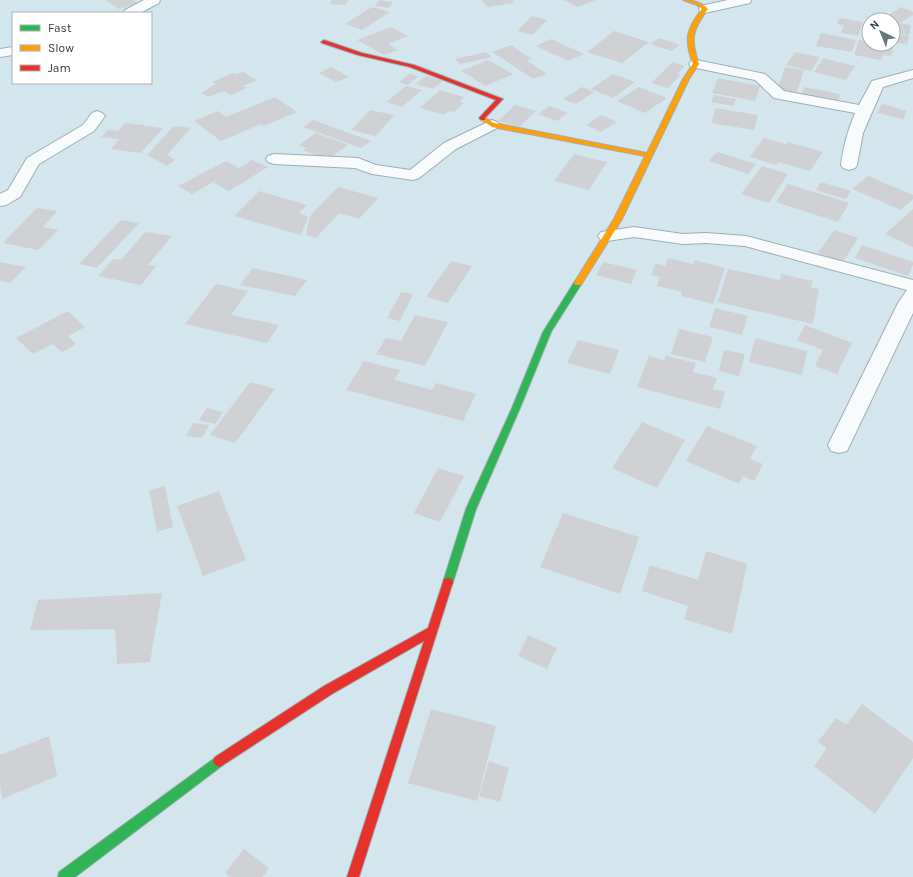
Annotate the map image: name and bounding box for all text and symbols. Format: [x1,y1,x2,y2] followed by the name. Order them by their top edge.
[12,12,152,84] legend
[861,12,901,52] north arrow
[867,18,882,32] text: N
[48,21,72,35] text: Fast
[48,41,74,55] text: Slow
[48,61,71,75] text: Jam

